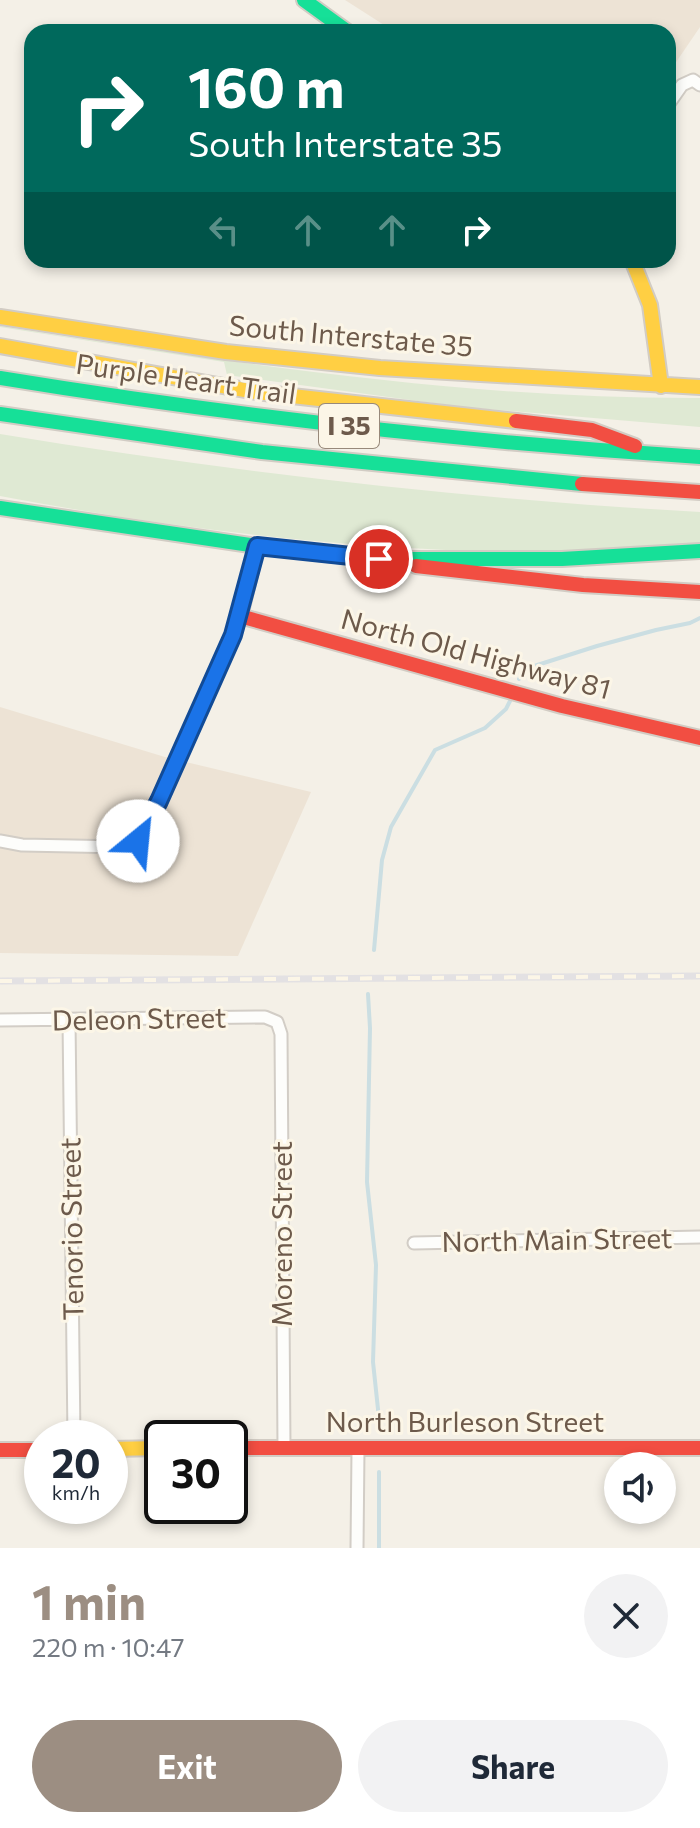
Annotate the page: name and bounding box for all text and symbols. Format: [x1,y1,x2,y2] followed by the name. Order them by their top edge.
[188,51,345,120] text: 160 m
[56,56,160,160] icon: right
[188,120,502,164] text: South Interstate 35
[202,208,246,252] icon: left
[286,208,330,252] icon: ahead
[370,208,414,252] icon: ahead
[454,208,498,252] icon: right
[228,307,474,363] street label: South Interstate 35
[74,346,298,410] street label: Purple Heart Trail
[319,404,379,448] road number: I 35
[345,525,413,593] pin
[357,537,401,581] icon: arrive
[338,601,615,705] street label: North Old Highway 81
[96,799,180,883] position arrow
[51,999,227,1037] street label: Deleon Street
[52,1137,90,1321] street label: Tenorio Street
[264,1141,298,1327] street label: Moreno Street
[441,1220,673,1258] street label: North Main Street
[326,1404,604,1438] street label: North Burleson Street
[144,1420,248,1524] speed limit sign: 30
[51,1437,101,1486] text: 20
[604,1452,676,1524] map controls
[604,1452,676,1524] button: sound
[52,1480,100,1504] text: km/h
[32,1571,146,1630] text: 1 min
[584,1574,668,1658] button: close
[32,1631,185,1662] text: 220 m · 10:47
[32,1720,342,1812] button: Exit
[358,1720,668,1812] button: Share

